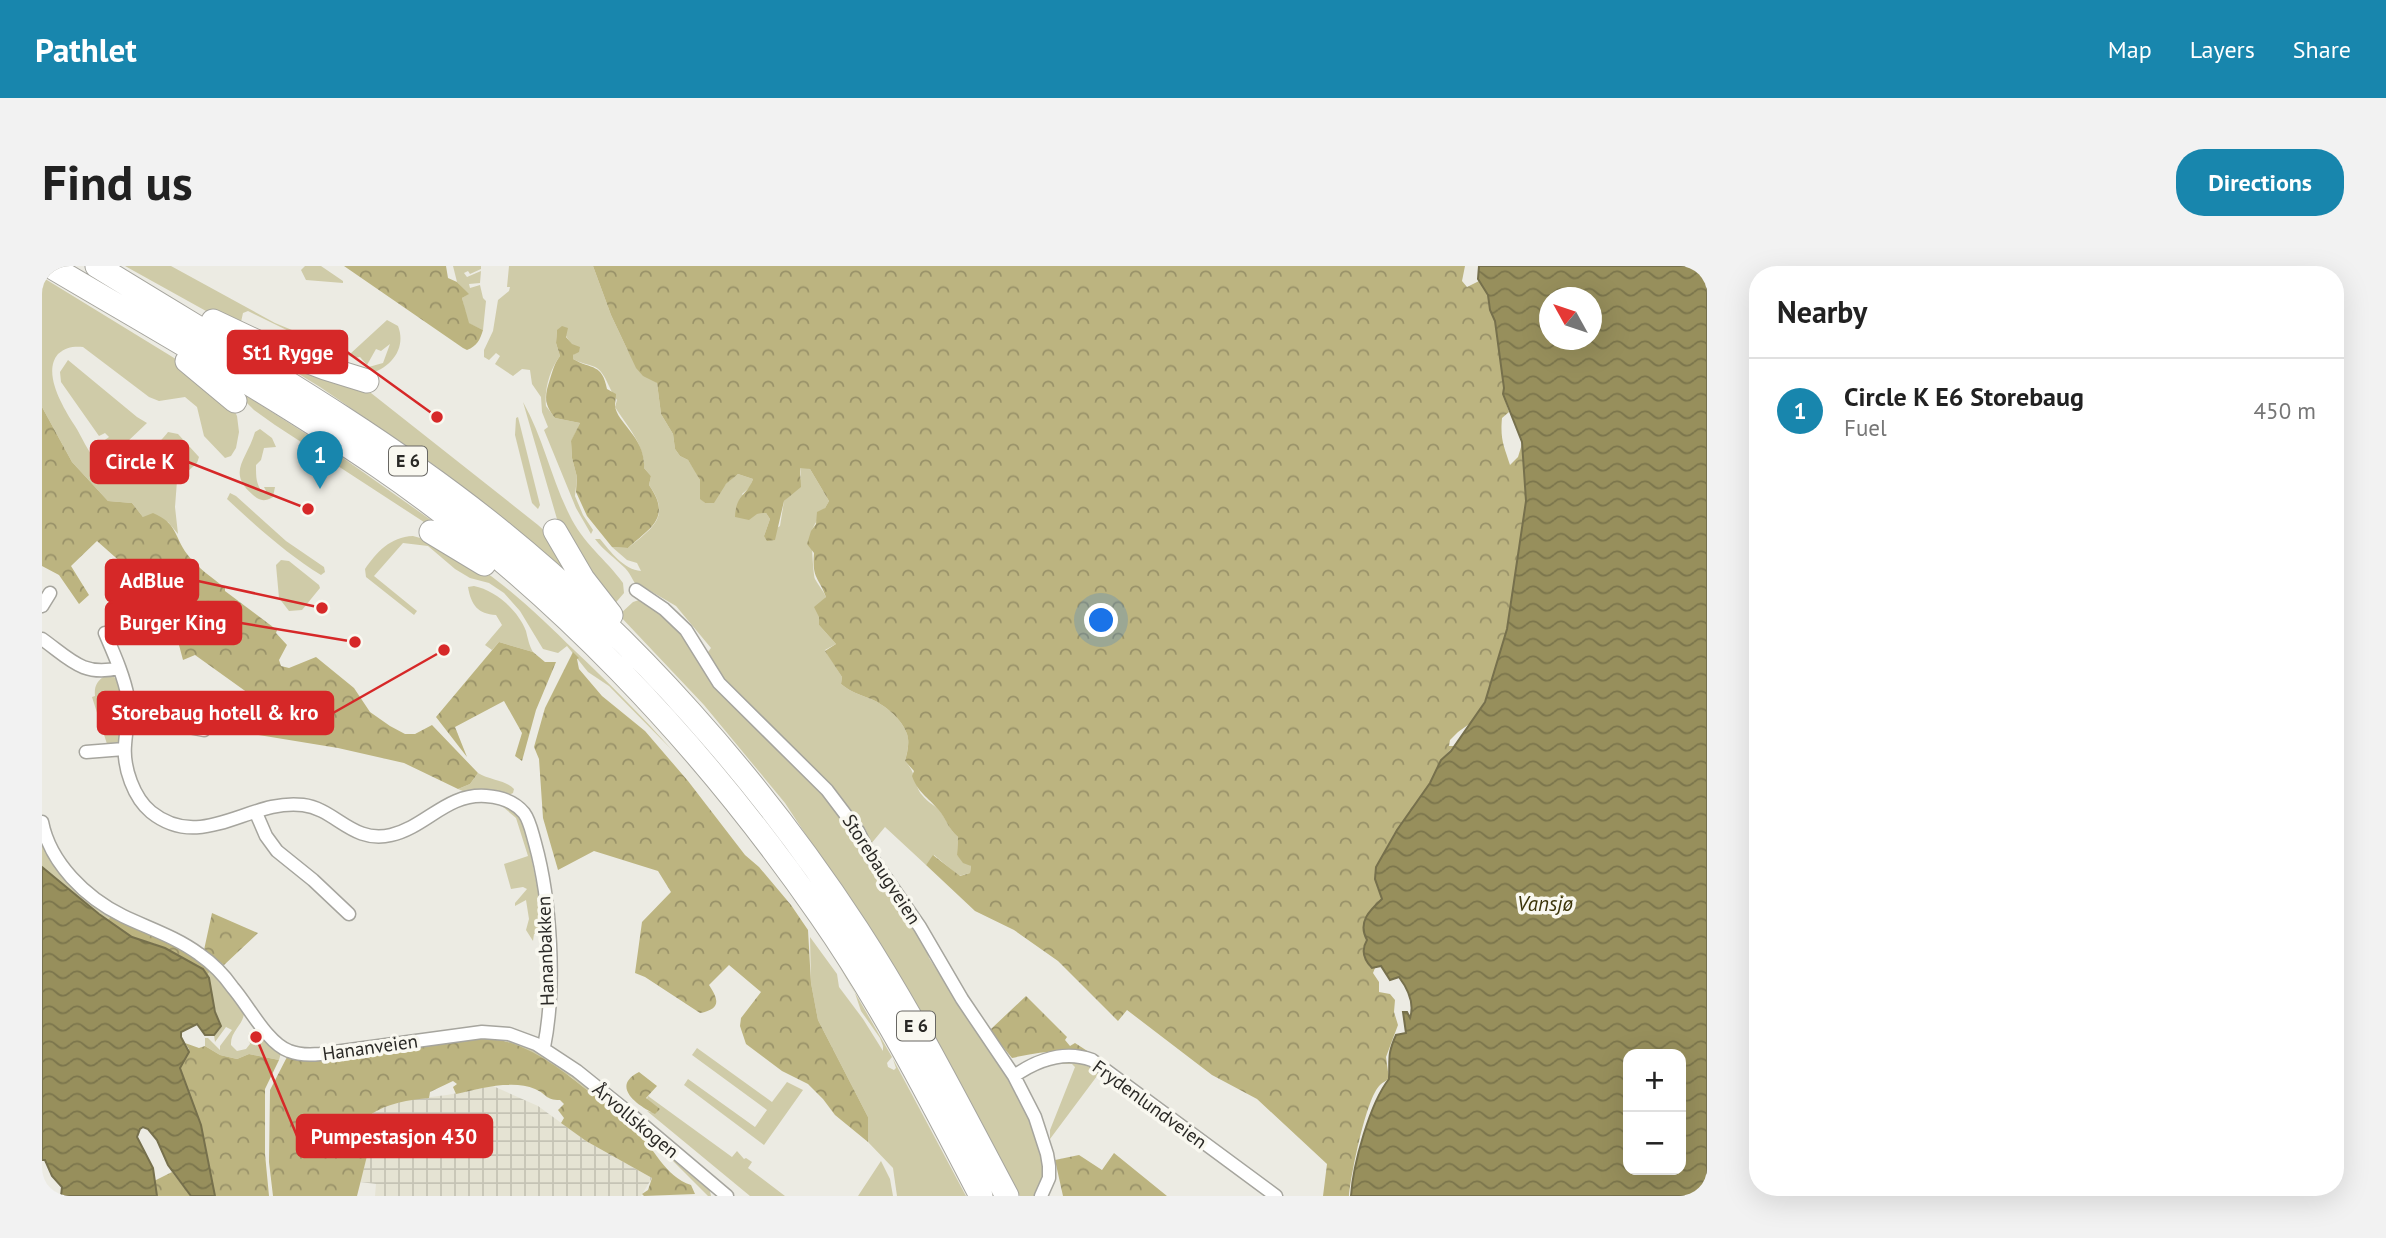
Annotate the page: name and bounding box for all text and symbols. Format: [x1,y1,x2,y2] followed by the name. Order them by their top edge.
[35,28,137,71] text: Pathlet
[2108,34,2152,65] text: Map
[2190,34,2255,65] text: Layers
[2293,34,2351,65] text: Share
[2176,149,2344,216] button: Directions
[42,150,193,214] text: Find us
[1539,287,1602,350] north arrow
[1777,292,1867,331] text: Nearby
[228,331,347,373] callout: St1 Rygge
[243,339,333,366] text: St1 Rygge
[1844,380,2084,413] text: Circle K E6 Storebaug
[1793,396,1807,425] text: 1
[2254,396,2316,425] text: 450 m
[1844,413,1887,442] text: Fuel
[297,431,343,489] pin: 1
[91,441,188,483] callout: Circle K
[389,446,427,476] road number: E 6
[105,448,175,475] text: Circle K
[106,560,198,602] callout: AdBlue
[120,567,184,594] text: AdBlue
[106,602,241,644] callout: Burger King
[1084,603,1118,637] your location
[119,609,227,636] text: Burger King
[98,692,333,734] callout: Storebaug hotell & kro
[112,699,318,726] text: Storebaug hotell & kro
[837,809,927,929] street label: Storebaugveien
[1517,890,1573,917] water label: Vansjø
[531,896,559,1006] street label: Hananbakken
[897,1012,935,1040] road number: E 6
[321,1028,419,1066] street label: Hananveien
[1623,1049,1686,1175] map controls
[1623,1049,1686,1112] button: +
[1088,1054,1212,1154] street label: Frydenlundveien
[588,1077,684,1163] street label: Årvollskogen
[1623,1112,1686,1175] button: −
[297,1115,492,1157] callout: Pumpestasjon 430
[311,1123,477,1150] text: Pumpestasjon 430

